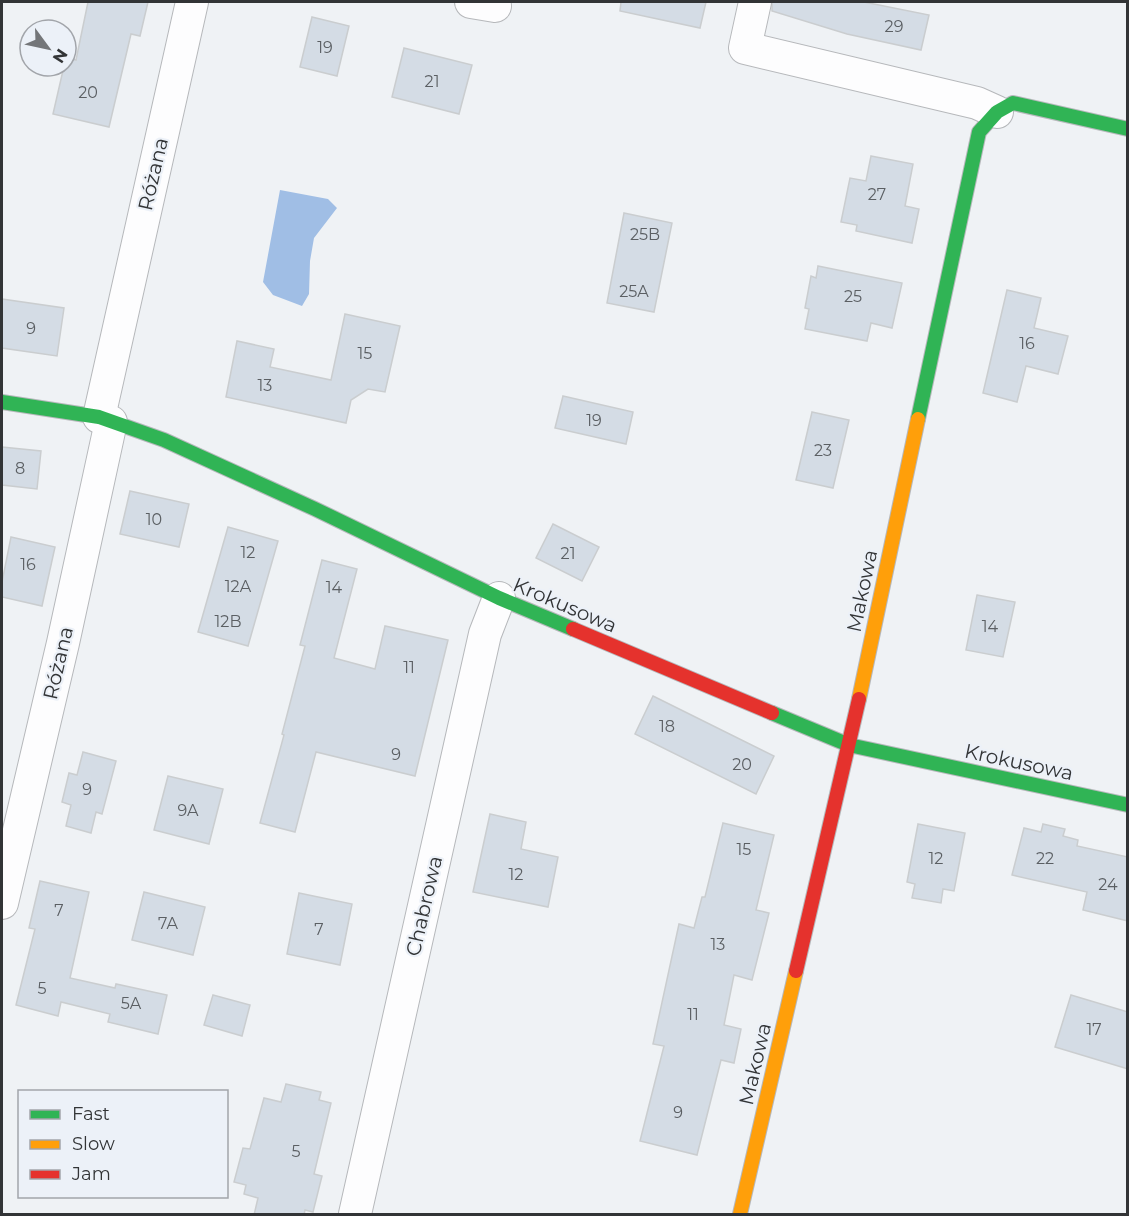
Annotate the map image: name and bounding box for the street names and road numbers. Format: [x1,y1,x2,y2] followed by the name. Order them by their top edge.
[133,135,173,213] street label: Różana
[842,548,882,634] street label: Makowa
[509,572,621,638] street label: Krokusowa
[38,624,78,702] street label: Różana
[962,739,1076,785] street label: Krokusowa
[401,854,447,958] street label: Chabrowa
[734,1021,776,1107] street label: Makowa

